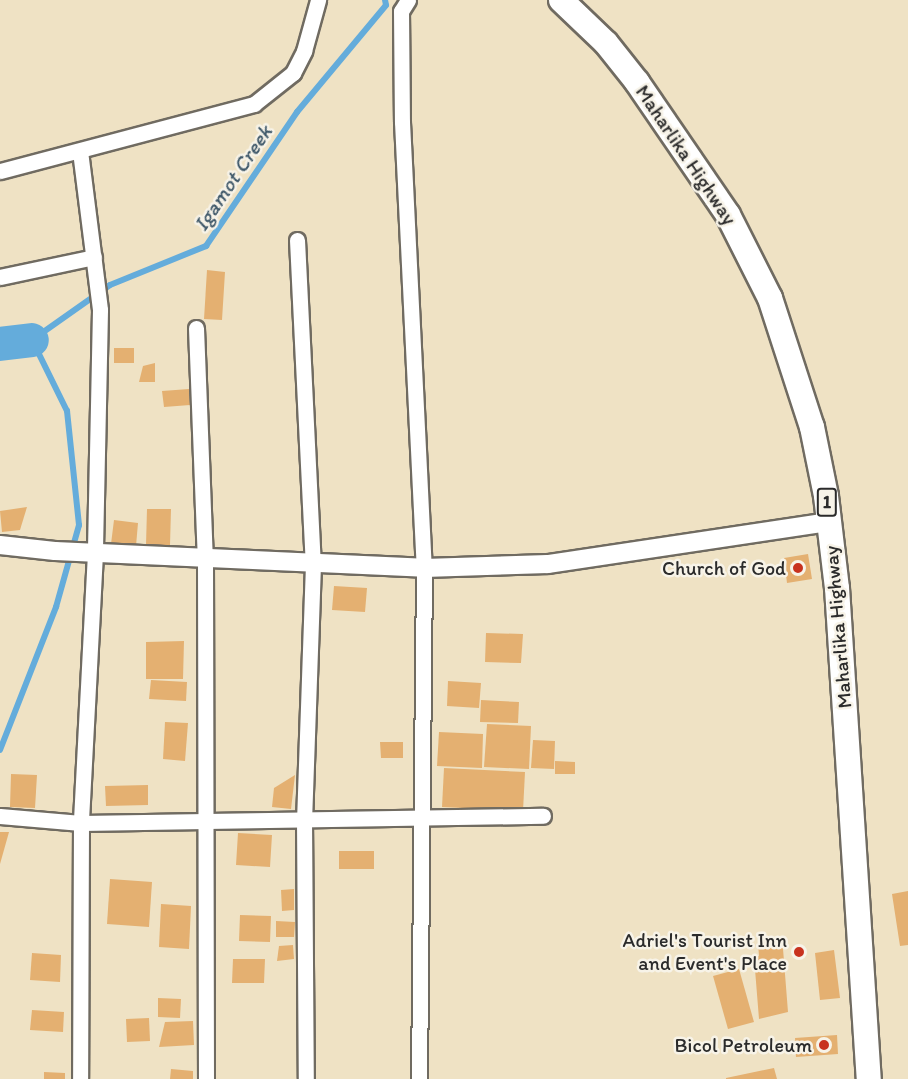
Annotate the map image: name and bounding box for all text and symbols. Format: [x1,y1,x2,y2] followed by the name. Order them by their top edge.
[631,81,741,229] street label: Maharlika Highway
[188,120,278,236] water label: Igamot Creek
[816,487,838,517] road number: 1
[819,545,857,709] street label: Maharlika Highway
[662,556,786,580] place label: Church of God
[791,561,805,575] marker: Church of God
[624,928,787,975] place label: Adriel's Tourist Inn and Event's Place
[792,945,806,959] marker: Adriel's Tourist Inn and Event's Place
[676,1033,812,1057] place label: Bicol Petroleum
[817,1038,831,1052] marker: Bicol Petroleum

